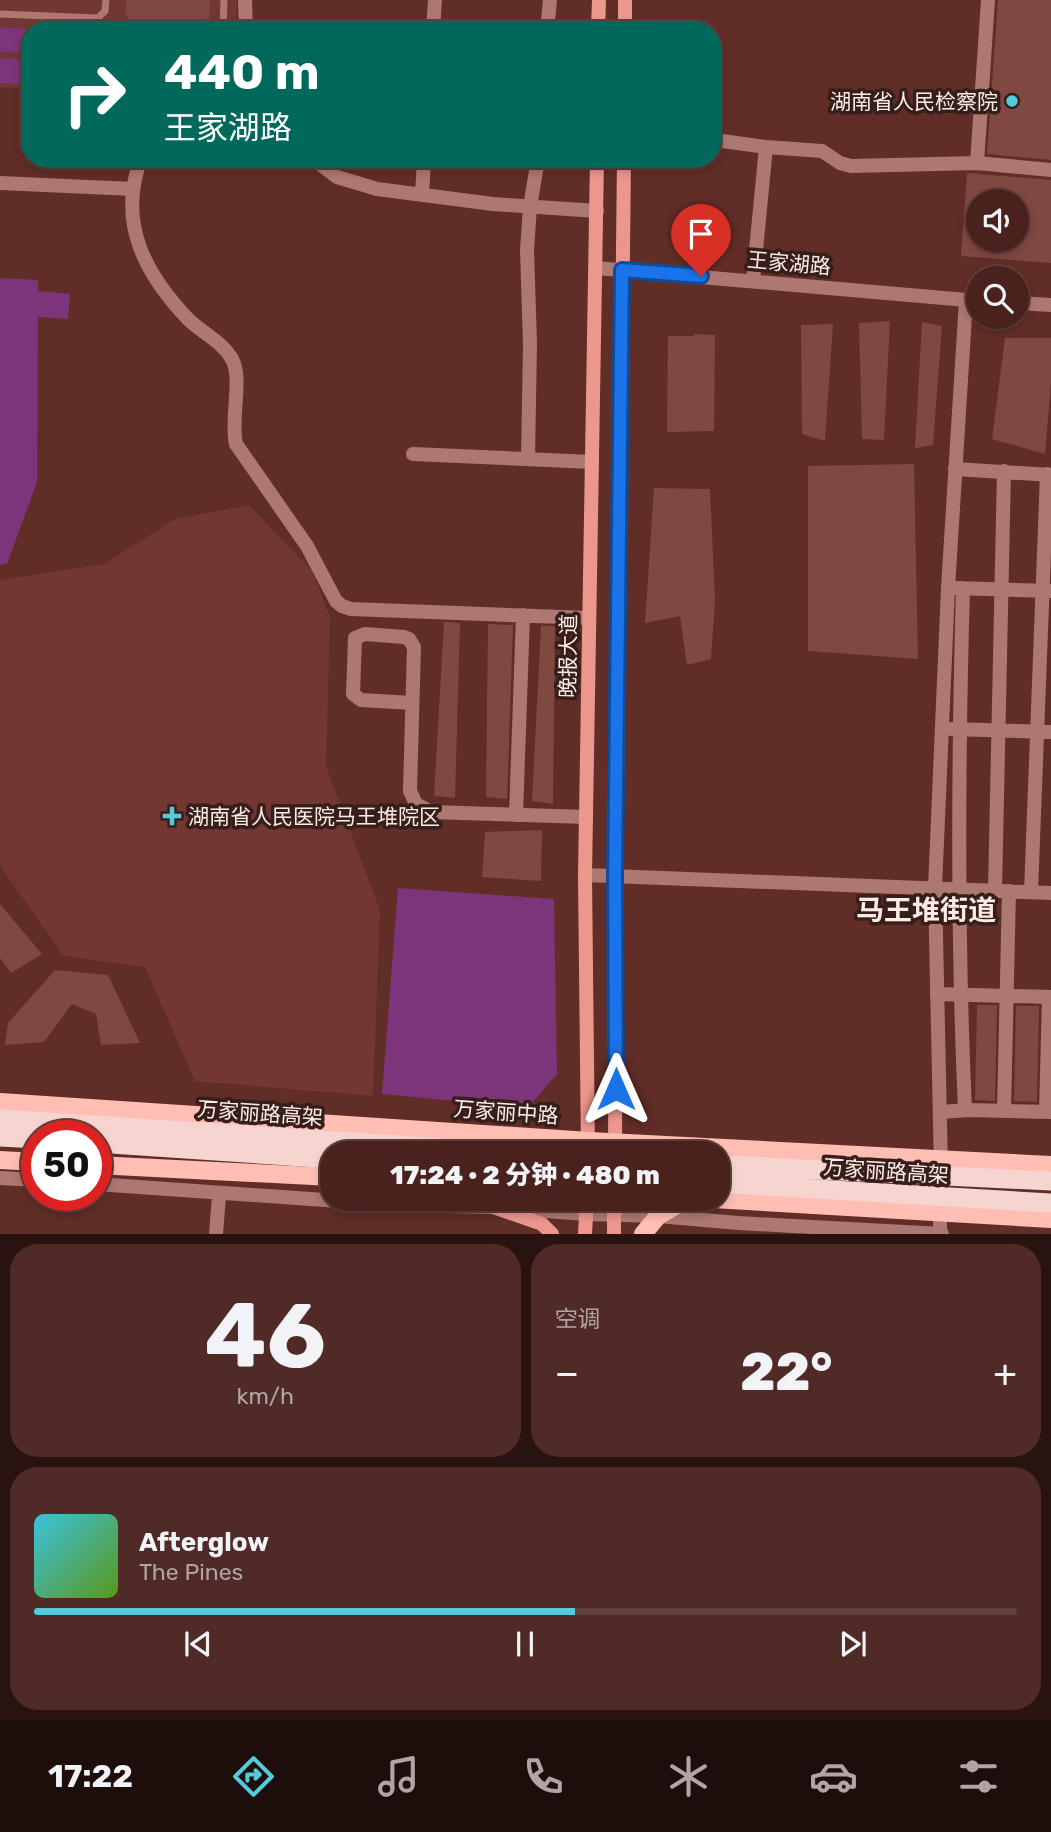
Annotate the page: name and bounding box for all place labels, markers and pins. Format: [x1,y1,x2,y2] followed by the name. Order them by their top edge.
[830,89,998,114] place label: 湖南省人民检察院
[1004,93,1020,109] marker: 湖南省人民检察院
[671,204,731,276] pin
[188,804,440,829] place label: 湖南省人民医院马王堆院区
[162,806,182,826] marker: 湖南省人民医院马王堆院区

